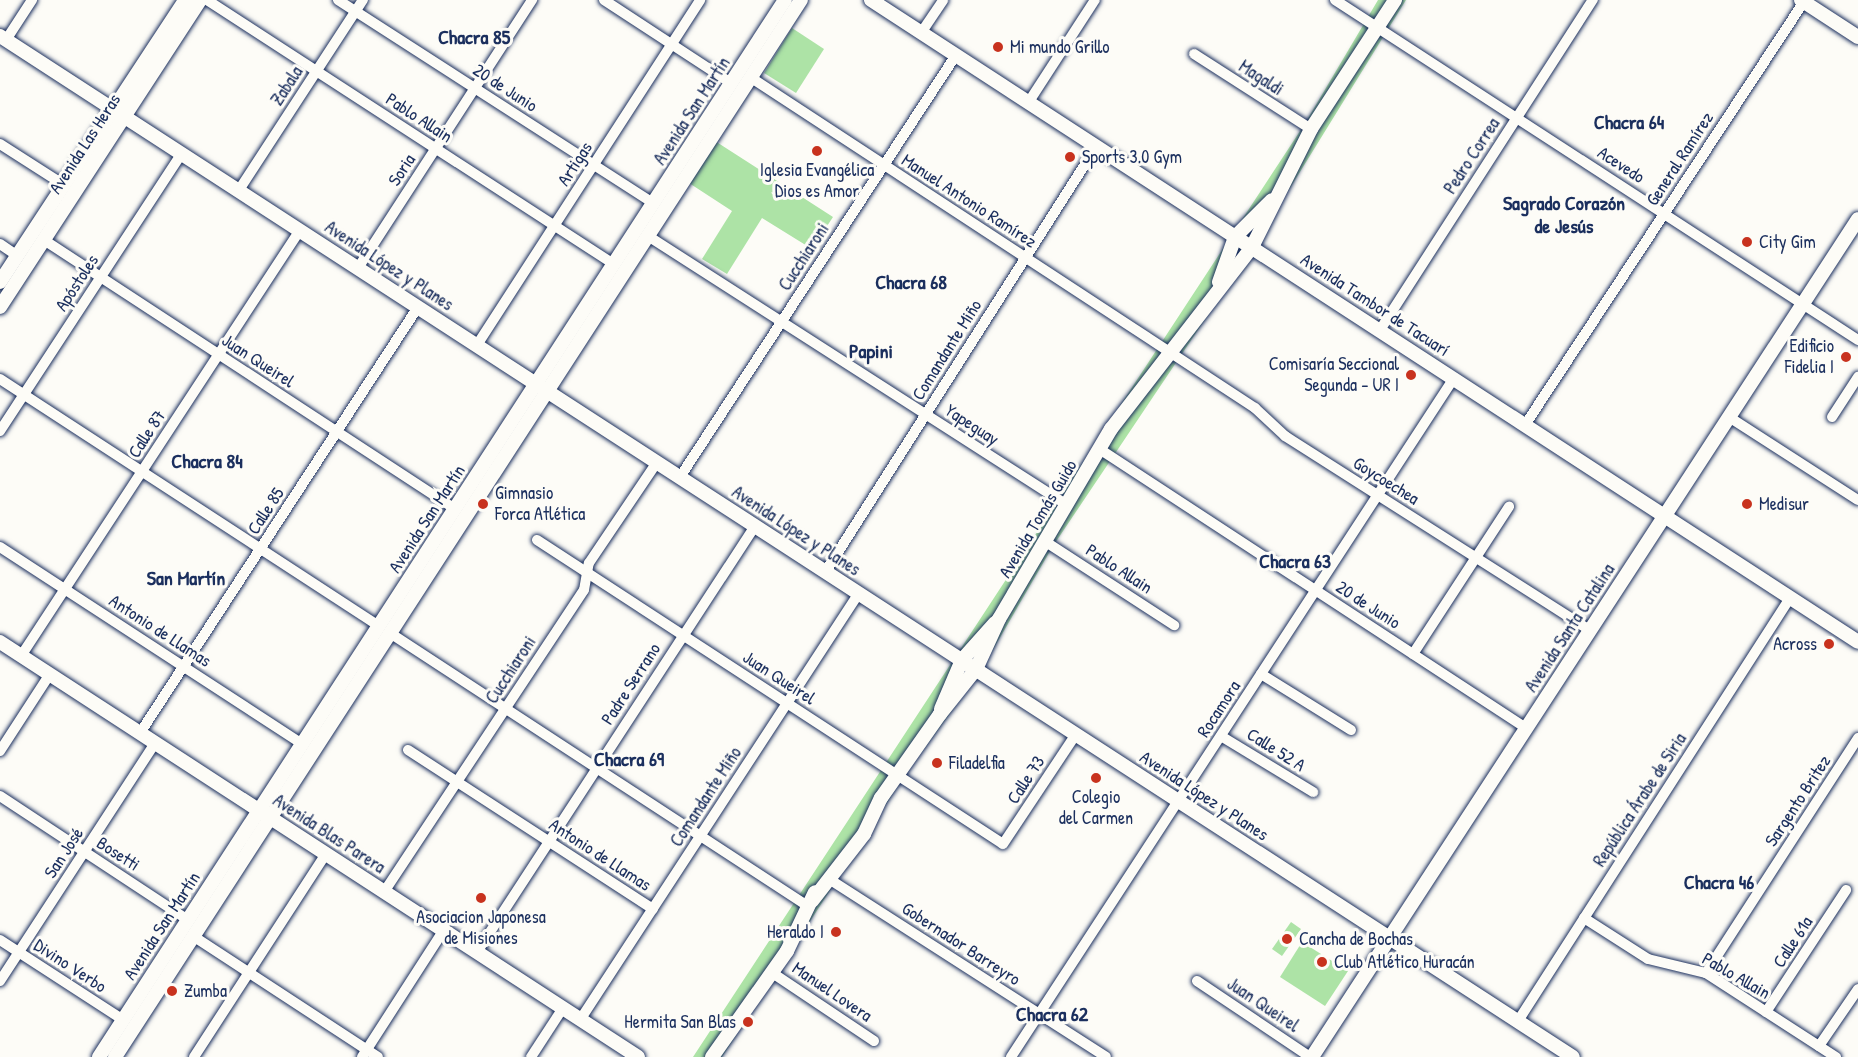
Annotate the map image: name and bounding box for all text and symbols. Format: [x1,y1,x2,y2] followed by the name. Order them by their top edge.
[438,24,510,48] district label: Chacra 85
[1010,36,1109,58] place label: Mi mundo Grillo
[991,40,1005,54] marker: Mi mundo Grillo
[649,53,735,169] street label: Avenida San Martín
[1235,56,1287,100] street label: Magaldi
[469,59,541,117] street label: 20 de Junio
[266,62,308,110] street label: Zabala
[382,88,456,148] street label: Pablo Allain
[45,90,125,198] street label: Avenida Las Heras
[1642,108,1718,210] street label: General Ramírez
[1594,109,1664,133] district label: Chacra 64
[1439,114,1505,198] street label: Pedro Correa
[553,138,597,190] street label: Artigas
[1593,142,1649,188] street label: Acevedo
[810,144,824,158] marker: Iglesia Evangélica Dios es Amor
[1082,146,1182,168] place label: Sports 3.0 Gym
[898,149,1040,253] street label: Manuel Antonio Ramírez
[384,150,420,190] street label: Soria
[1063,150,1077,164] marker: Sports 3.0 Gym
[760,160,874,202] place label: Iglesia Evangélica Dios es Amor
[1503,191,1625,238] district label: Sagrado Corazón de Jesús
[321,216,457,316] street label: Avenida López y Planes
[774,219,834,295] street label: Cucchiaroni
[1759,231,1816,253] place label: City Gim
[1740,235,1754,249] marker: City Gim
[1297,249,1453,361] street label: Avenida Tambor de Tacuarí
[51,251,103,315] street label: Apóstoles
[875,269,947,293] district label: Chacra 68
[908,296,986,404] street label: Comandante Miño
[218,330,298,392] street label: Juan Queirel
[1785,336,1834,378] place label: Edificio Fidelia I
[849,338,893,362] district label: Papini
[1839,350,1853,364] marker: Edificio Fidelia I
[1269,354,1399,397] place label: Comisaría Seccional Segunda - UR I
[1404,368,1418,382] marker: Comisaría Seccional Segunda - UR I
[941,400,1003,450] street label: Yapeguay
[124,406,170,462] street label: Calle 87
[171,448,243,472] district label: Chacra 84
[1349,452,1423,510] street label: Goycoechea
[994,456,1082,582] street label: Avenida Tomás Guido
[384,461,470,577] street label: Avenida San Martín
[728,481,864,581] street label: Avenida López y Planes
[495,483,585,526] place label: Gimnasio Forca Atlética
[243,484,289,538] street label: Calle 85
[1759,493,1809,515] place label: Medisur
[476,497,490,511] marker: Gimnasio Forca Atlética
[1740,497,1754,511] marker: Medisur
[1082,539,1156,599] street label: Pablo Allain
[1259,548,1331,572] district label: Chacra 63
[1520,560,1620,696] street label: Avenida Santa Catalina
[147,565,225,589] district label: San Martín
[1332,576,1404,634] street label: 20 de Junio
[105,590,215,672] street label: Antonio de Llamas
[481,632,541,708] street label: Cucchiaroni
[1773,633,1817,655] place label: Across
[1822,637,1836,651] marker: Across
[597,639,665,729] street label: Padre Serrano
[739,647,819,709] street label: Juan Queirel
[1193,677,1245,741] street label: Rocamora
[1243,724,1309,776] street label: Calle 52 A
[1589,729,1691,871] street label: República Árabe de Siria
[666,743,746,851] street label: Comandante Miño
[594,746,664,770] district label: Chacra 69
[1136,746,1272,846] street label: Avenida López y Planes
[1761,751,1835,851] street label: Sargento Britez
[949,752,1005,774] place label: Filadelfia
[1003,752,1049,808] street label: Calle 73
[930,756,944,770] marker: Filadelfia
[1089,771,1103,785] marker: Colegio del Carmen
[1059,787,1133,830] place label: Colegio del Carmen
[269,790,389,878] street label: Avenida Blas Parera
[545,814,655,896] street label: Antonio de Llamas
[40,824,88,882] street label: San José
[92,832,144,876] street label: Bosetti
[119,868,205,984] street label: Avenida San Martín
[1684,869,1754,893] district label: Chacra 46
[474,891,488,905] marker: Asociacion Japonesa de Misiones
[898,898,1024,990] street label: Gobernador Barreyro
[416,907,546,950] place label: Asociacion Japonesa de Misiones
[1768,912,1818,972] street label: Calle 61a
[767,921,824,943] place label: Heraldo I
[829,925,843,939] marker: Heraldo I
[1299,928,1413,950] place label: Cancha de Bochas
[1280,932,1294,946] marker: Cancha de Bochas
[30,935,110,997] street label: Divino Verbo
[1698,948,1774,1004] street label: Pablo Allain
[1334,951,1475,973] place label: Club Atlético Huracán
[1315,955,1329,969] marker: Club Atlético Huracán
[788,957,876,1027] street label: Manuel Lovera
[1223,973,1303,1037] street label: Juan Queirel
[184,980,227,1002] place label: Zumba
[165,984,179,998] marker: Zumba
[1016,1001,1088,1025] district label: Chacra 62
[624,1011,736,1033] place label: Hermita San Blas
[741,1015,755,1029] marker: Hermita San Blas

